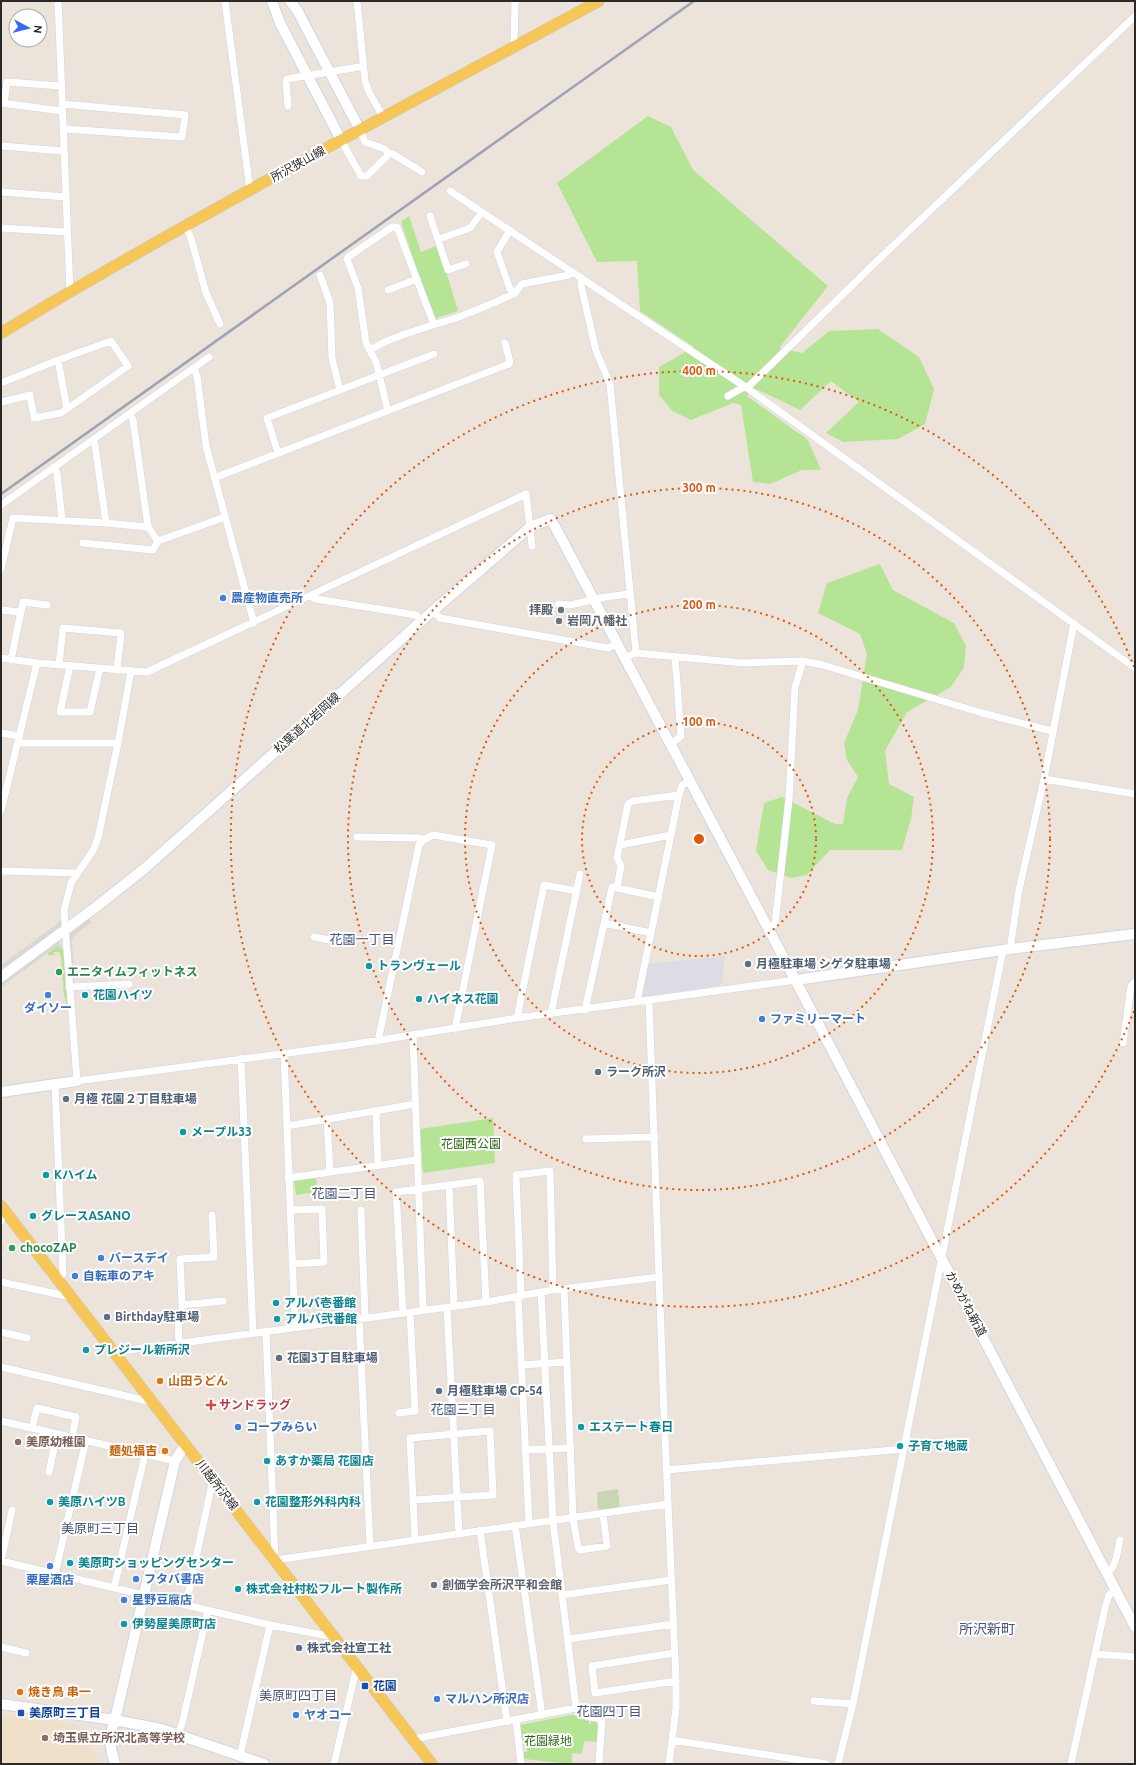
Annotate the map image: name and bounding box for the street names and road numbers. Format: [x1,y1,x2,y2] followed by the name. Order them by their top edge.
[268,143,327,184] street label: 所沢狭山線
[271,690,342,756] street label: 松葉道北岩岡線
[944,1269,989,1339] street label: かめがね新道
[194,1457,241,1512] street label: 川越所沢線

